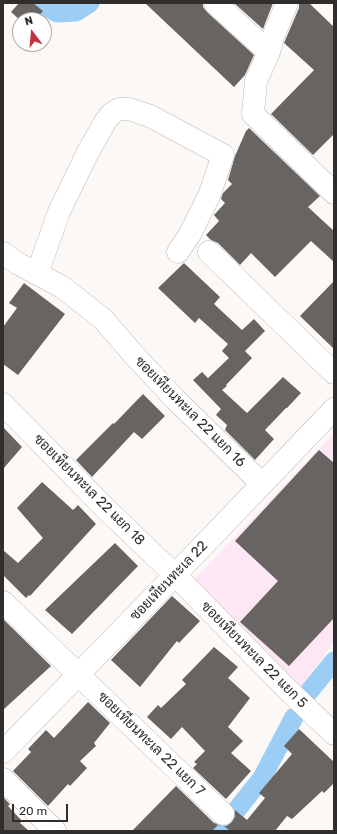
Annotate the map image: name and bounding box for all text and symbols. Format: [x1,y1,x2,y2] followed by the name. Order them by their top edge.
[12,12,52,52] north arrow
[23,14,34,28] text: N
[131,353,249,471] street label: ซอยเทียนทะเล 22 แยก 16
[30,431,148,549] street label: ซอยเทียนทะเล 22 แยก 18
[127,538,211,624] street label: ซอยเทียนทะเล 22
[197,598,311,712] street label: ซอยเทียนทะเล 22 แยก 5
[94,688,208,800] street label: ซอยเทียนทะเล 22 แยก 7
[14,796,70,822] scale bar
[19,804,47,818] text: 20 m

